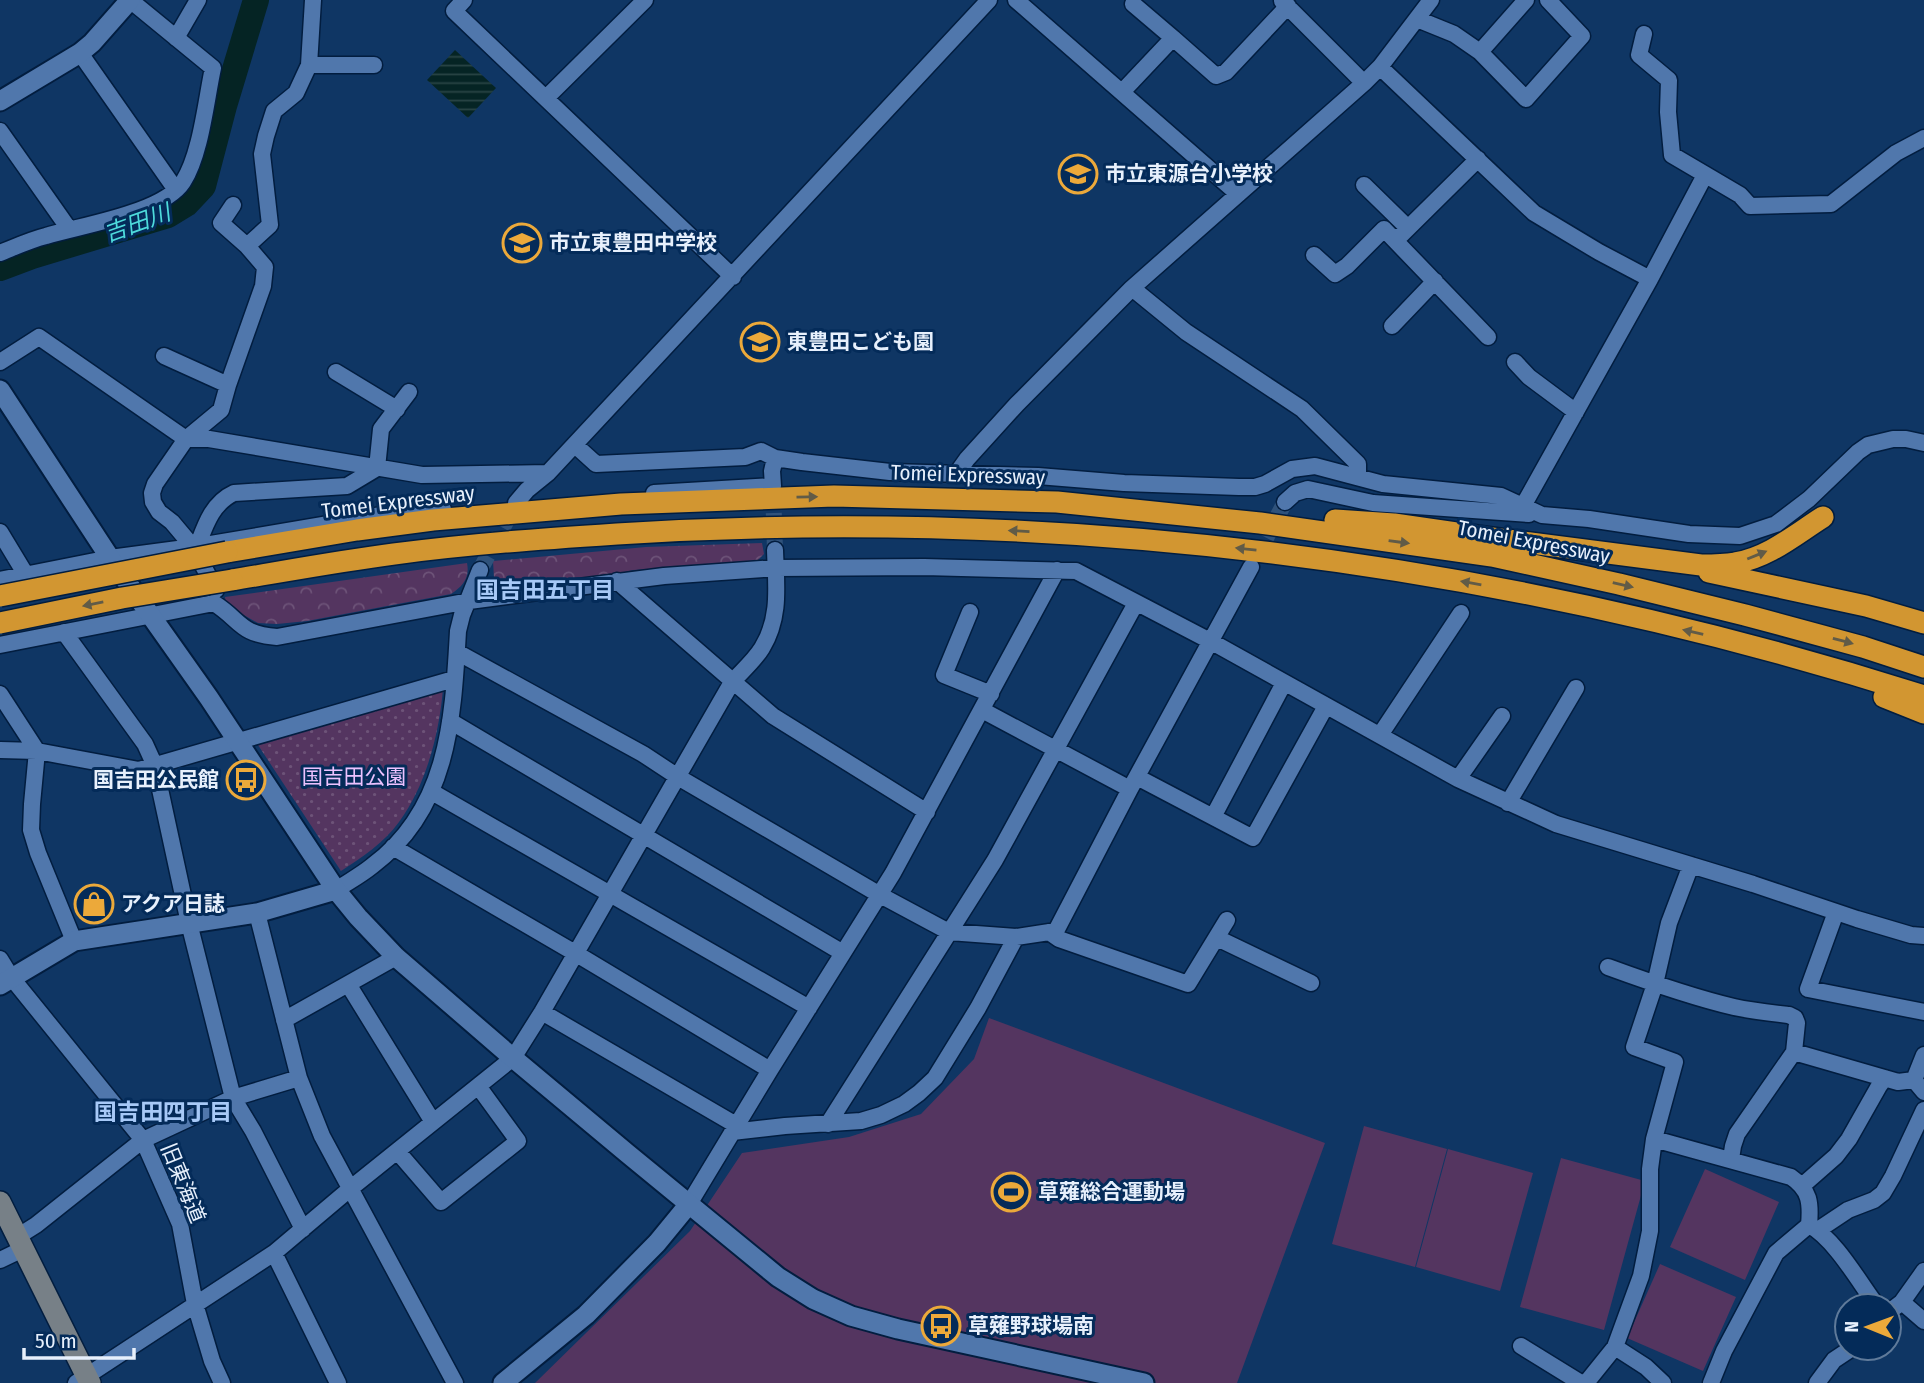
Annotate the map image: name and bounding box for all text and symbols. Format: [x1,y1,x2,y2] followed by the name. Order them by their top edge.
[1057,153,1099,195] school or university icon: 市立東源台小学校
[1105,161,1273,187] place label: 市立東源台小学校
[100,197,177,248] water label: 吉田川
[501,222,543,264] school or university icon: 市立東豊田中学校
[549,230,717,256] place label: 市立東豊田中学校
[739,321,781,363] school or university icon: 東豊田こども園
[787,329,934,355] place label: 東豊田こども園
[891,459,1046,491] street label: Tomei Expressway
[320,480,477,524] street label: Tomei Expressway
[796,491,818,502] one-way arrow
[1456,515,1613,570] street label: Tomei Expressway
[1008,525,1030,536] one-way arrow
[1388,537,1410,548] one-way arrow
[1235,543,1257,554] one-way arrow
[1747,550,1768,561] one-way arrow
[476,576,614,604] district label: 国吉田五丁目
[1460,577,1482,588] one-way arrow
[1612,580,1634,591] one-way arrow
[82,599,104,610] one-way arrow
[1682,626,1704,637] one-way arrow
[1832,636,1854,647] one-way arrow
[225,759,267,801] bus stop icon: 国吉田公民館
[302,764,407,790] park label: 国吉田公園
[93,767,219,793] place label: 国吉田公民館
[73,883,115,925] shop icon: アクア日誌
[121,891,225,917] place label: アクア日誌
[94,1098,232,1126] district label: 国吉田四丁目
[155,1139,211,1227] street label: 旧東海道
[990,1171,1032,1213] sports icon: 草薙総合運動場
[1038,1179,1185,1205] place label: 草薙総合運動場
[1833,1292,1903,1362] north arrow
[920,1305,962,1347] bus stop icon: 草薙野球場南
[968,1313,1094,1339] place label: 草薙野球場南
[24,1316,135,1360] scale bar
[1840,1321,1863,1333] text: N
[35,1328,77,1354] text: 50 m

